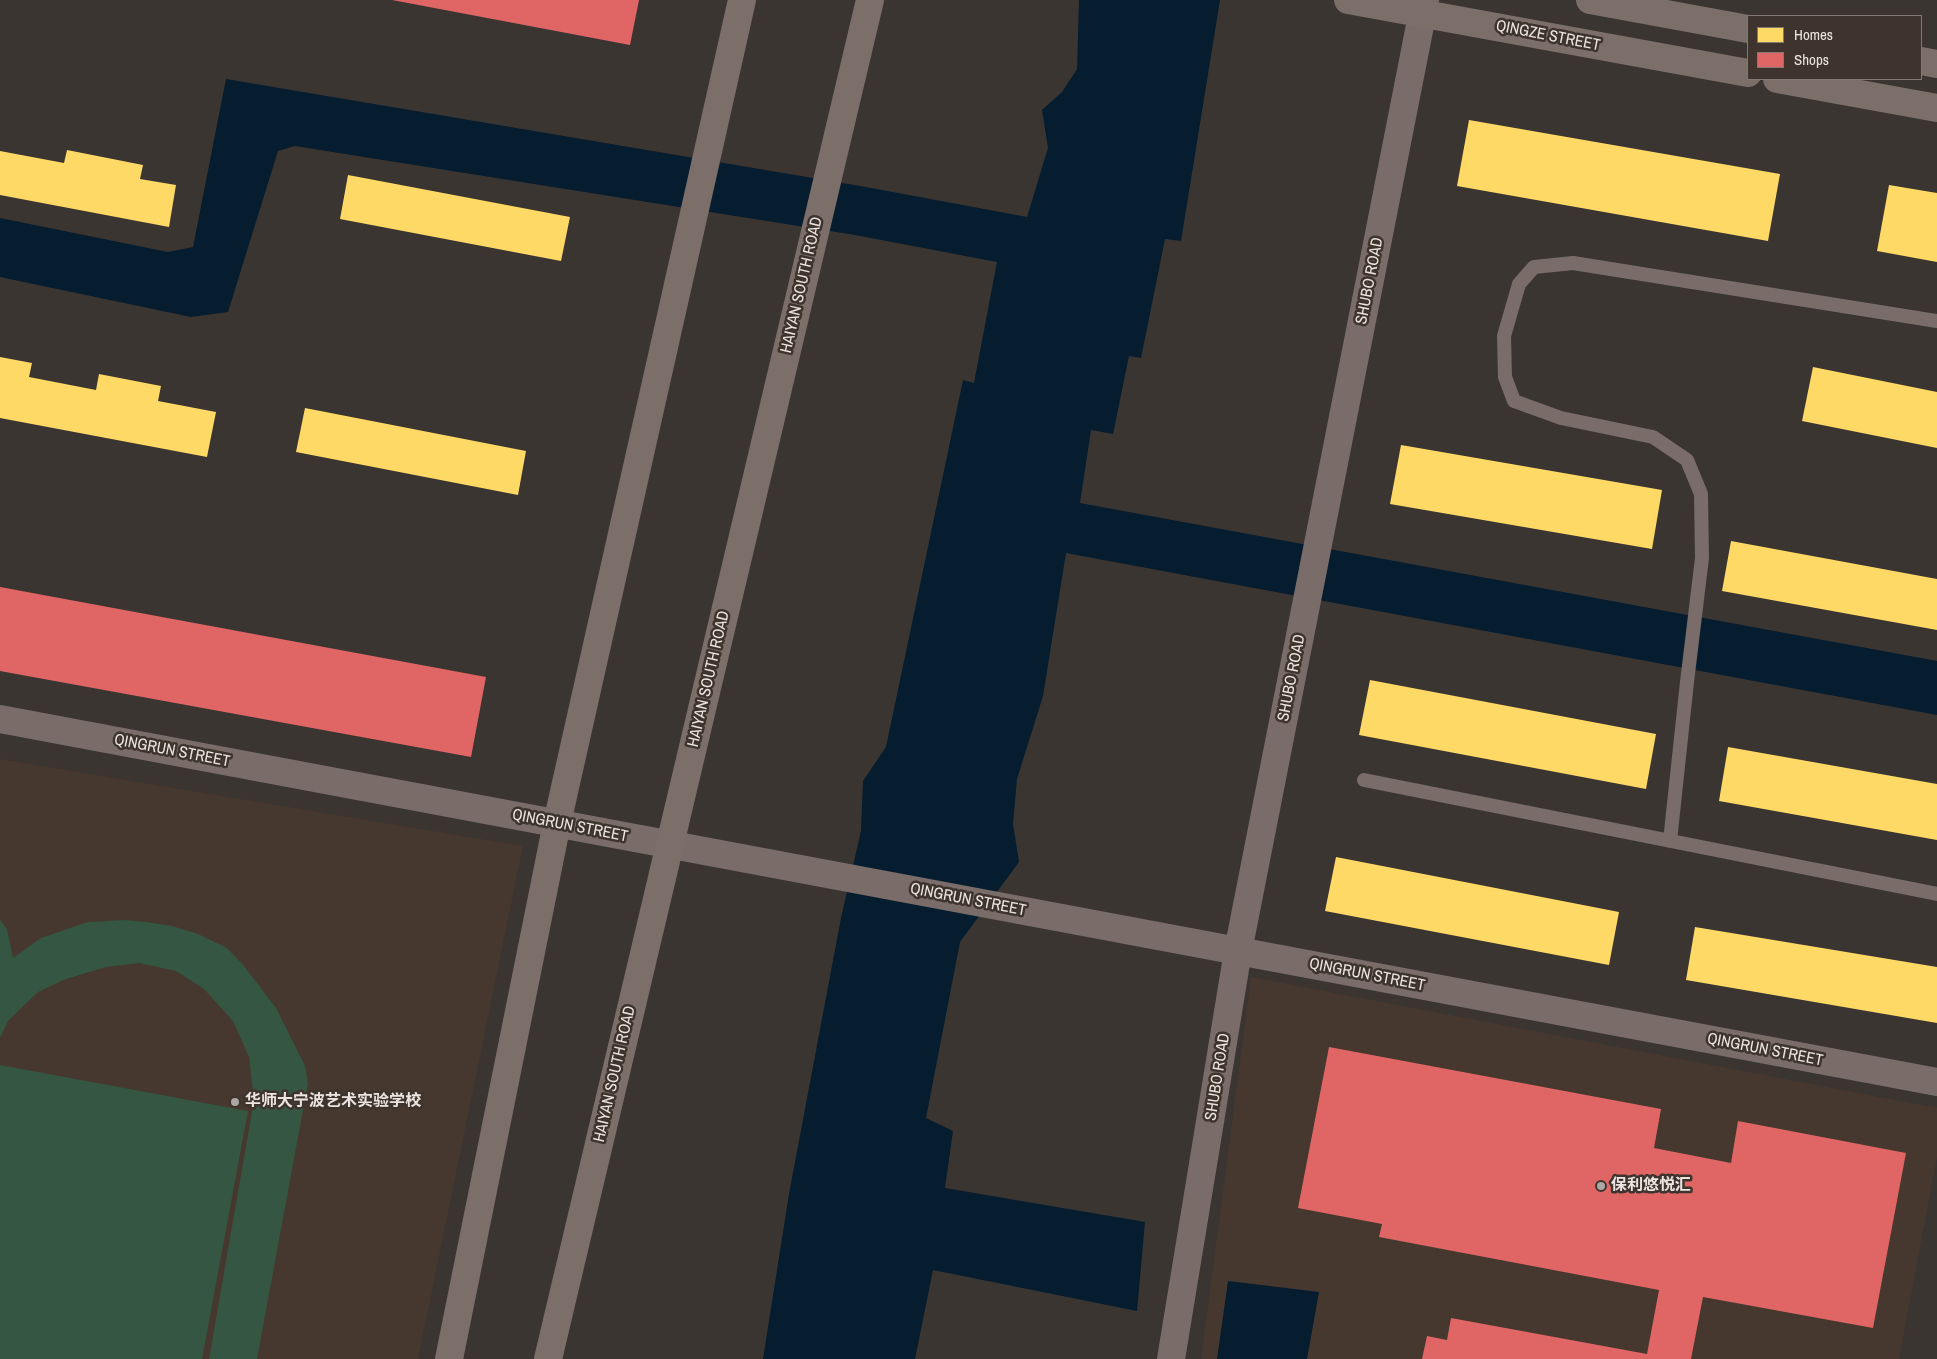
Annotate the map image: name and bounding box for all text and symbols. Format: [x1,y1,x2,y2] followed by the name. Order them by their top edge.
[1747,15,1922,80] legend
[1494,16,1602,56] street label: QINGZE STREET
[1794,24,1833,45] text: Homes
[1794,49,1829,70] text: Shops
[777,215,827,355] street label: HAIYAN SOUTH ROAD
[1352,236,1388,326] street label: SHUBO ROAD
[684,609,734,749] street label: HAIYAN SOUTH ROAD
[1274,633,1310,723] street label: SHUBO ROAD
[113,730,231,772] street label: QINGRUN STREET
[511,805,629,847] street label: QINGRUN STREET
[909,879,1027,921] street label: QINGRUN STREET
[1308,954,1426,996] street label: QINGRUN STREET
[590,1004,640,1144] street label: HAIYAN SOUTH ROAD
[1706,1029,1824,1071] street label: QINGRUN STREET
[1202,1032,1234,1122] street label: SHUBO ROAD
[245,1092,421,1112] place label: 华师大宁波艺术实验学校
[229,1096,241,1108] marker: 华师大宁波艺术实验学校
[1611,1176,1691,1196] place label: 保利悠悦汇
[1595,1180,1607,1192] marker: 保利悠悦汇

